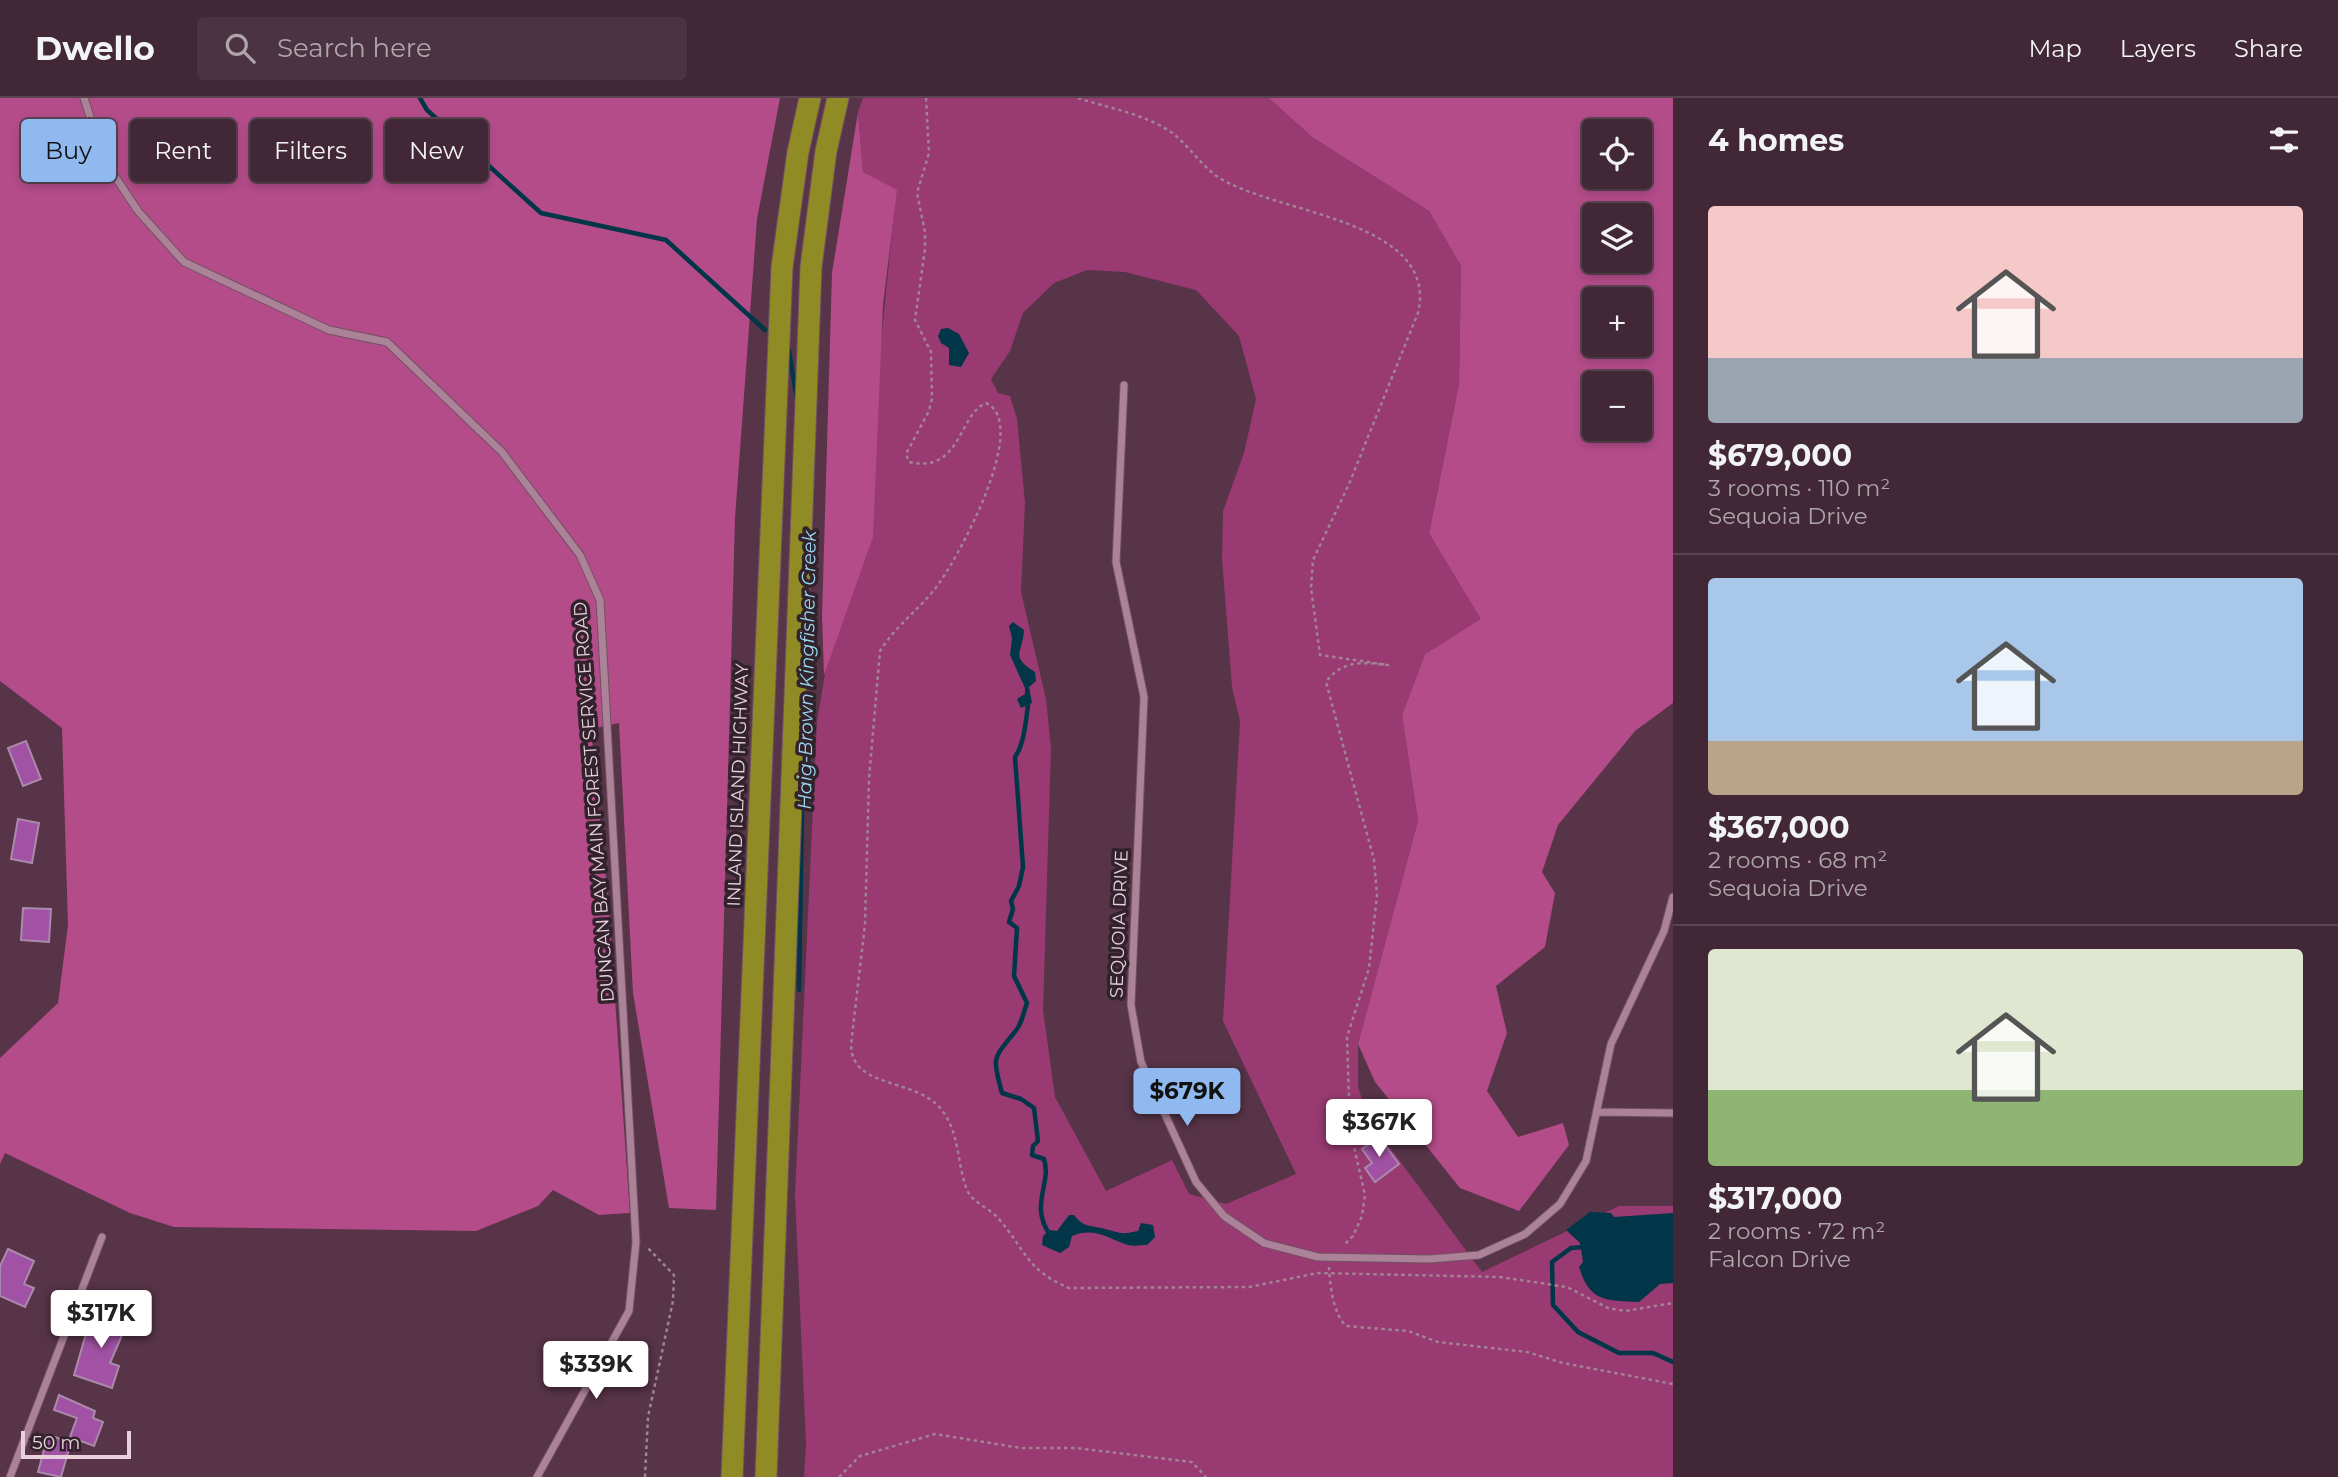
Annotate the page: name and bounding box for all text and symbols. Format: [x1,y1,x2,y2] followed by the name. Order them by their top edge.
[197,17,687,80] search box
[35,28,155,68] text: Dwello
[221,29,259,67] icon: search
[277,32,432,64] text: Search here
[2028,34,2082,63] text: Map
[2120,34,2196,63] text: Layers
[2234,34,2303,63] text: Share
[21,119,116,182] chip: Buy
[130,119,236,182] chip: Rent
[250,119,371,182] chip: Filters
[385,119,488,182] chip: New
[1582,119,1652,441] map controls
[1582,119,1652,189] button: locate
[2265,121,2303,159] icon: filters
[1708,122,1844,159] text: 4 homes
[1582,203,1652,273] button: layers
[1943,251,2069,377] icon: home
[1582,287,1652,357] button: +
[1582,371,1652,441] button: −
[1708,437,1852,474] text: $679,000
[1708,474,1890,502] text: 3 rooms · 110 m²
[1708,502,1868,530] text: Sequoia Drive
[793,530,821,810] water label: Haig-Brown Kingfisher Creek
[569,601,619,1003] street label: DUNCAN BAY MAIN FOREST SERVICE ROAD
[1943,623,2069,749] icon: home
[723,663,753,907] street label: INLAND ISLAND HIGHWAY
[1708,809,1850,846] text: $367,000
[1708,846,1887,874] text: 2 rooms · 68 m²
[1105,850,1133,998] street label: SEQUOIA DRIVE
[1708,874,1868,902] text: Sequoia Drive
[1943,994,2069,1120] icon: home
[1138,1068,1236,1128] pin: $679K
[1149,1077,1225,1105] text: $679K
[1330,1100,1428,1159] pin: $367K
[1342,1108,1416,1136] text: $367K
[1708,1180,1842,1217] text: $317,000
[1708,1217,1885,1245] text: 2 rooms · 72 m²
[1708,1245,1851,1273] text: Falcon Drive
[52,1290,150,1350] pin: $317K
[67,1299,135,1327] text: $317K
[547,1342,645,1401] pin: $339K
[559,1350,633,1378] text: $339K
[21,1428,131,1460] scale bar
[32,1431,80,1454] text: 50 m

